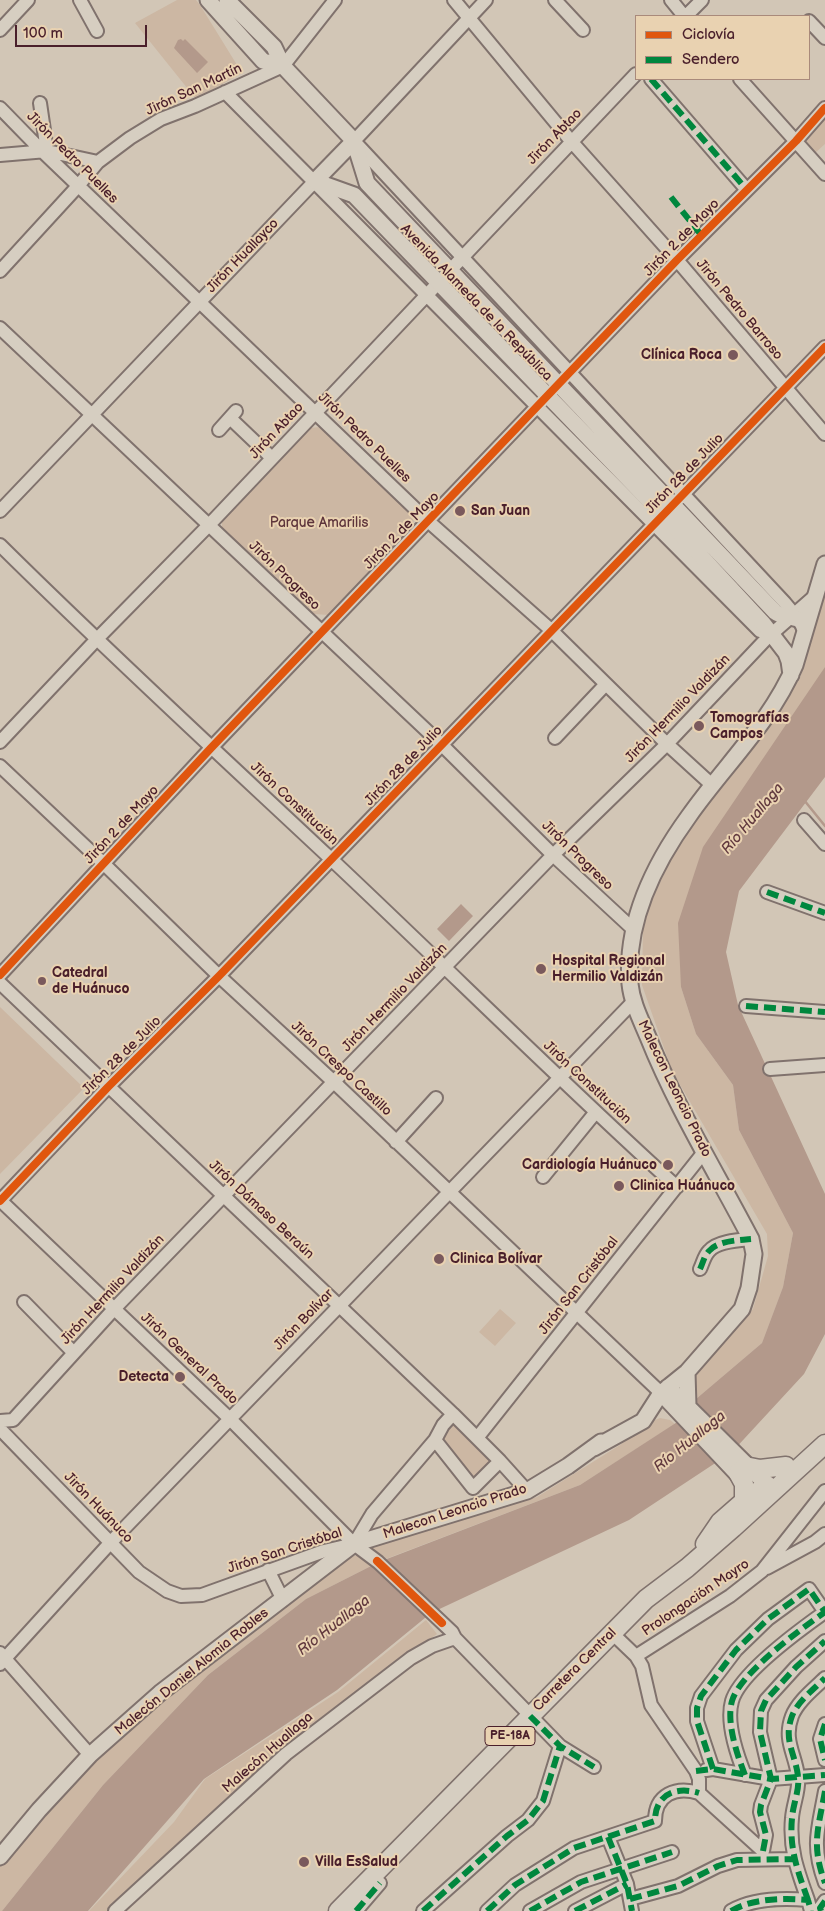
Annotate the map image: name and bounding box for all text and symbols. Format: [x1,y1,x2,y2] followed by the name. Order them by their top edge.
[18,15,150,47] scale bar
[635,15,810,80] legend
[23,24,63,43] text: 100 m
[682,25,735,44] text: Ciclovía
[682,50,740,69] text: Sendero
[143,60,245,120] street label: Jirón San Martín
[524,106,586,168] street label: Jirón Abtao
[23,109,121,207] street label: Jirón Pedro Puelles
[641,196,723,280] street label: Jirón 2 de Mayo
[203,215,283,297] street label: Jirón Huallayco
[397,221,555,385] street label: Avenida Alameda de la República
[692,256,786,364] street label: Jirón Pedro Barroso
[641,347,722,363] place label: Clínica Roca
[726,348,740,362] marker: Clínica Roca
[314,389,414,487] street label: Jirón Pedro Puelles
[247,399,307,463] street label: Jirón Abtao
[642,430,728,518] street label: Jirón 28 de Julio
[361,489,443,573] street label: Jirón 2 de Mayo
[471,503,530,519] place label: San Juan
[453,504,467,518] marker: San Juan
[270,515,368,531] park label: Parque Amarilis
[245,538,323,614] street label: Jirón Progreso
[622,651,734,767] street label: Jirón Hermilio Valdizán
[710,710,789,742] place label: Tomografías Campos
[692,719,706,733] marker: Tomografías Campos
[361,722,447,810] street label: Jirón 28 de Julio
[247,759,341,849] street label: Jirón Constitución
[718,780,788,858] water label: Río Huallaga
[81,782,163,868] street label: Jirón 2 de Mayo
[538,818,616,894] street label: Jirón Progreso
[339,940,451,1056] street label: Jirón Hermilio Valdizán
[552,953,665,986] place label: Hospital Regional Hermilio Valdizán
[534,962,548,976] marker: Hospital Regional Hermilio Valdizán
[52,965,130,998] place label: Catedral de Huánuco
[36,975,48,987] marker: Catedral de Huánuco
[79,1013,165,1099] street label: Jirón 28 de Julio
[287,1018,395,1120] street label: Jirón Crespo Castillo
[634,1018,714,1160] street label: Malecon Leoncio Prado
[540,1038,634,1128] street label: Jirón Constitución
[205,1157,317,1263] street label: Jirón Dámaso Beraún
[522,1157,657,1173] place label: Cardiología Huánuco
[661,1158,675,1172] marker: Cardiología Huánuco
[630,1178,735,1194] place label: Clinica Huánuco
[612,1179,626,1193] marker: Clinica Huánuco
[58,1232,168,1348] street label: Jirón Hermilio Valdizán
[536,1234,622,1338] street label: Jirón San Cristóbal
[450,1251,542,1267] place label: Clinica Bolívar
[432,1252,446,1266] marker: Clinica Bolívar
[271,1286,337,1354] street label: Jirón Bolívar
[137,1309,241,1409] street label: Jirón General Prado
[119,1369,169,1385] place label: Detecta
[173,1370,187,1384] marker: Detecta
[650,1408,730,1476] water label: Río Huallaga
[60,1469,136,1547] street label: Jirón Huánuco
[381,1481,529,1543] street label: Malecon Leoncio Prado
[226,1525,344,1577] street label: Jirón San Cristóbal
[639,1556,753,1640] street label: Prolongación Mayro
[294,1592,374,1660] water label: Río Huallaga
[112,1605,272,1739] street label: Malecón Daniel Alomia Robles
[530,1625,620,1715] street label: Carretera Central
[219,1709,317,1797] street label: Malecón Huallaga
[485,1726,535,1745] road number: PE-18A
[315,1854,398,1870] place label: Villa EsSalud
[297,1855,311,1869] marker: Villa EsSalud

